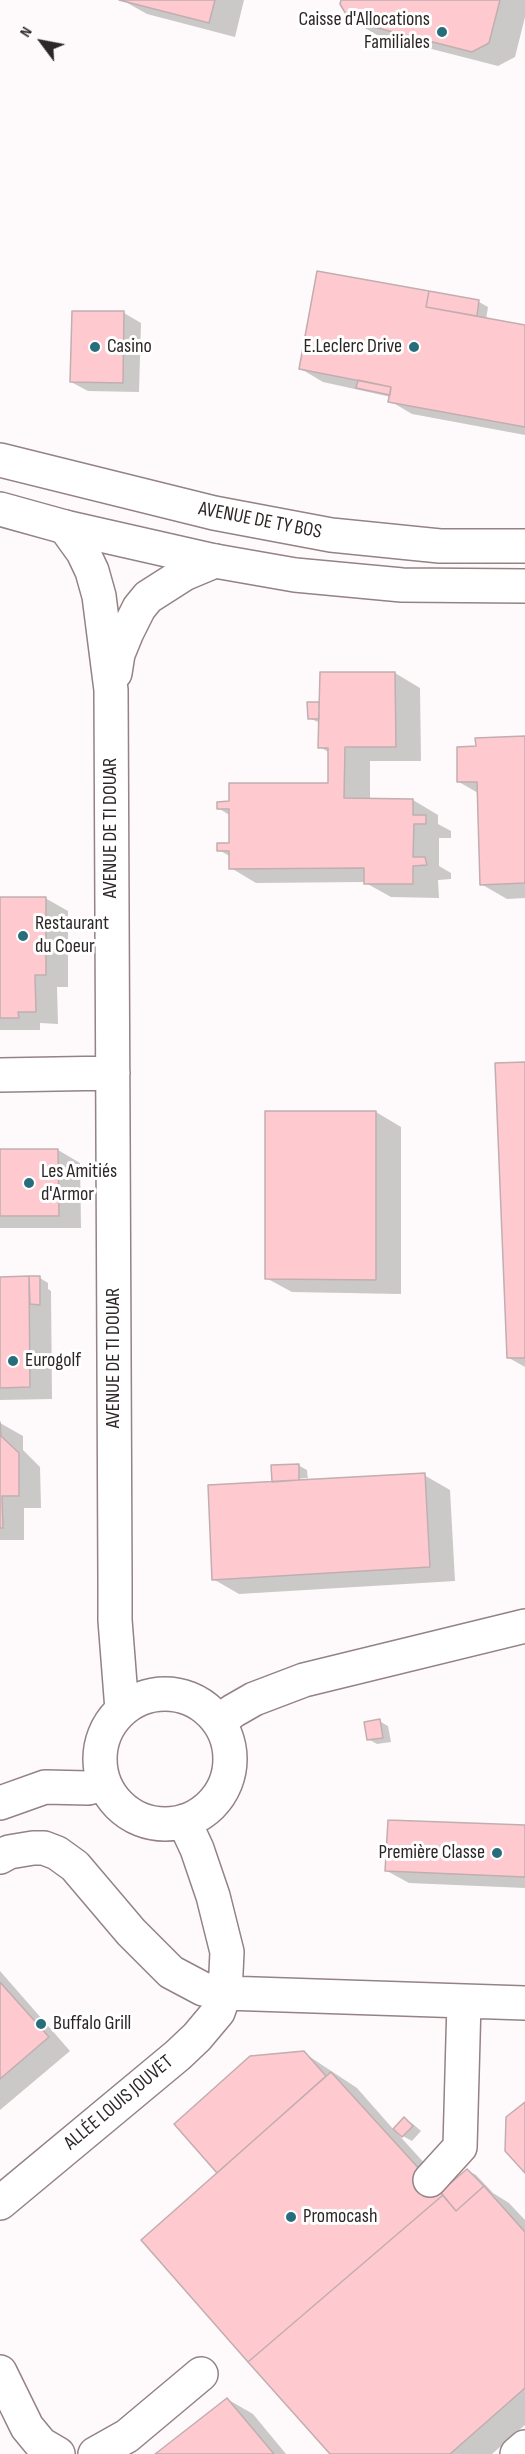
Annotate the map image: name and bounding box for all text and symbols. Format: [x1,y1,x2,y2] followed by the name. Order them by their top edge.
[299,8,430,55] place label: Caisse d'Allocations Familiales
[12,12,72,72] north arrow
[16,24,37,41] text: N
[435,25,449,39] marker: Caisse d'Allocations Familiales
[107,335,152,359] place label: Casino
[303,335,402,359] place label: E.Leclerc Drive
[88,340,102,354] marker: Casino
[407,340,421,354] marker: E.Leclerc Drive
[196,497,324,545] street label: AVENUE DE TY BOS
[99,758,123,898] street label: AVENUE DE TI DOUAR
[35,912,109,959] place label: Restaurant du Coeur
[16,929,30,943] marker: Restaurant du Coeur
[41,1160,117,1207] place label: Les Amitiés d'Armor
[22,1176,36,1190] marker: Les Amitiés d'Armor
[102,1288,126,1428] street label: AVENUE DE TI DOUAR
[25,1349,81,1373] place label: Eurogolf
[6,1354,20,1368] marker: Eurogolf
[379,1841,485,1865] place label: Première Classe
[490,1846,504,1860] marker: Première Classe
[53,2012,131,2036] place label: Buffalo Grill
[34,2017,48,2031] marker: Buffalo Grill
[60,2050,178,2156] street label: ALLÉE LOUIS JOUVET
[303,2205,377,2229] place label: Promocash
[284,2210,298,2224] marker: Promocash

